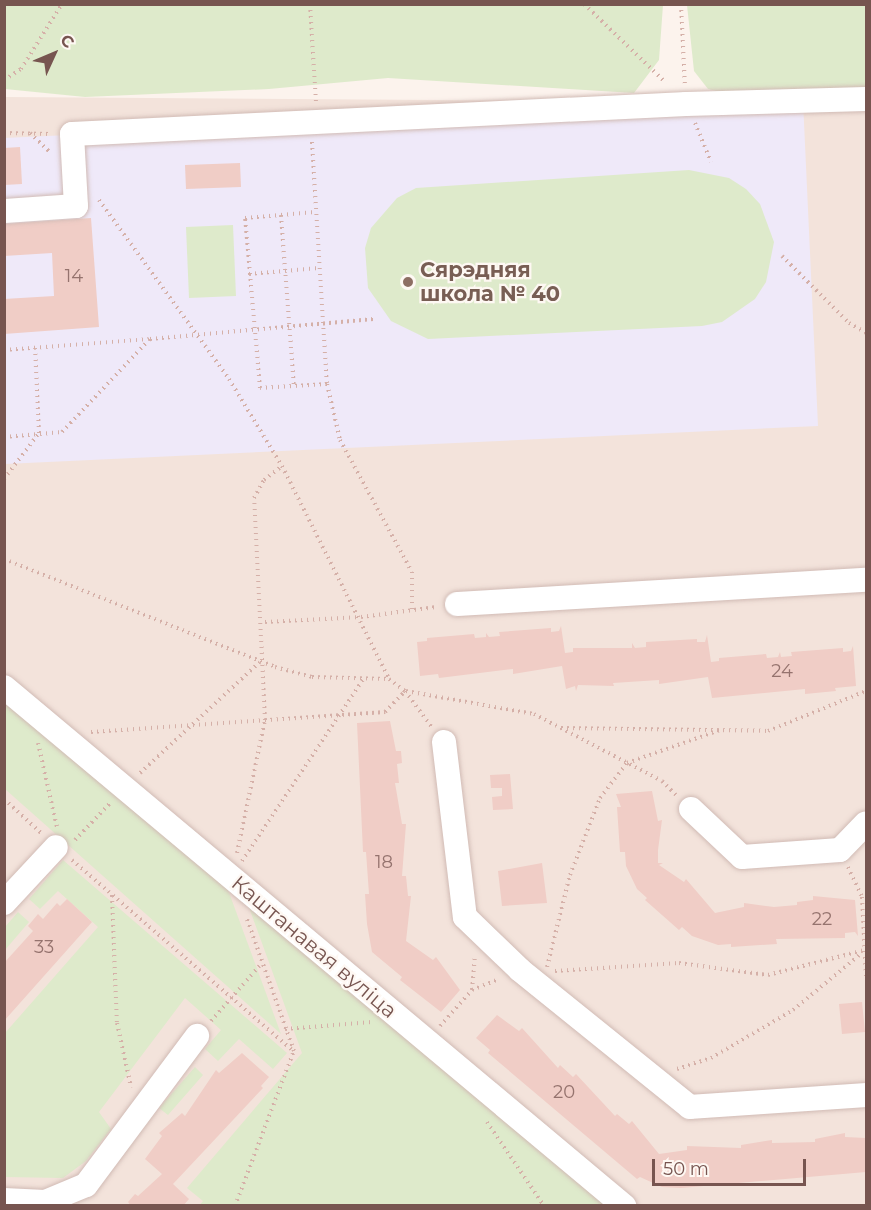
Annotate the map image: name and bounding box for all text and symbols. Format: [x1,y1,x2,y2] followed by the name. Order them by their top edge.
[24,24,84,84] north arrow
[56,30,78,52] text: С
[420,257,560,307] place label: Сярэдняя школа № 40
[65,265,83,287] house number: 14
[401,275,415,289] marker: Сярэдняя школа № 40
[771,660,793,682] house number: 24
[375,851,393,873] house number: 18
[226,871,402,1023] street label: Каштанавая вуліца
[812,908,832,930] house number: 22
[34,936,54,958] house number: 33
[553,1081,575,1103] house number: 20
[655,1147,810,1185] scale bar
[663,1158,709,1180] text: 50 m

